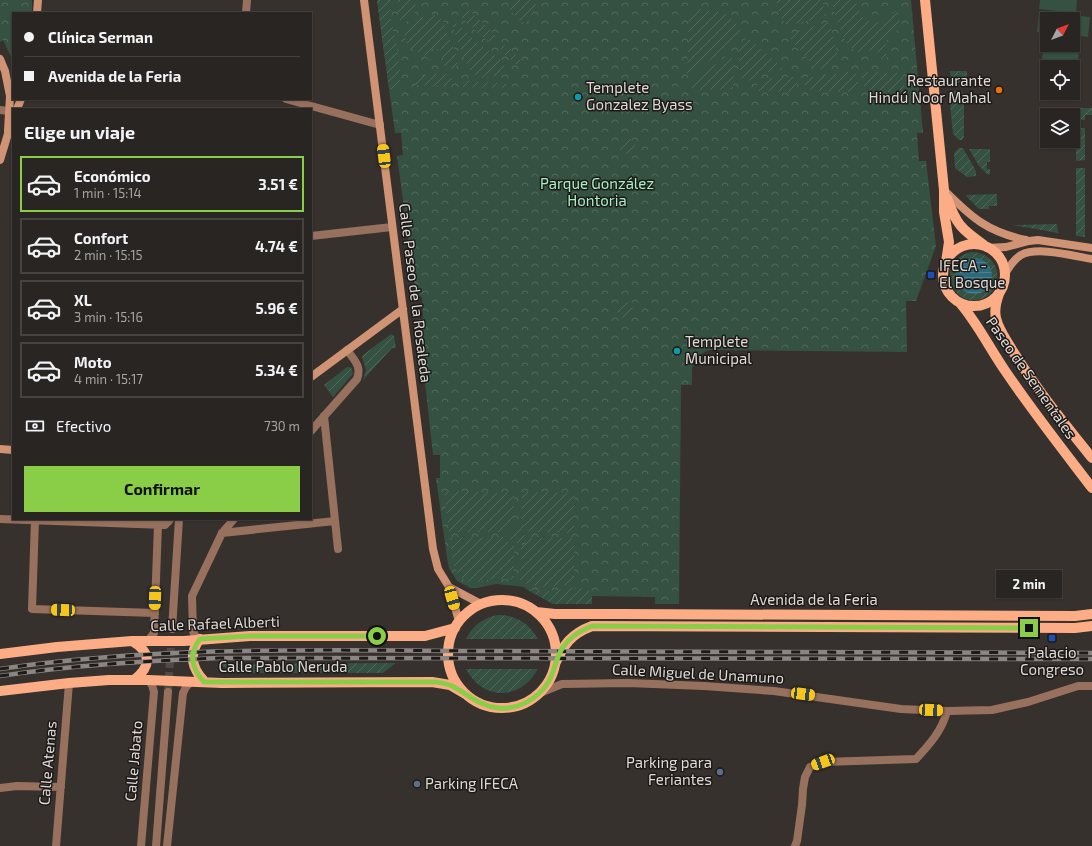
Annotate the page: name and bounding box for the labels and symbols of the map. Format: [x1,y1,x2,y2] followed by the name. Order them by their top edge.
[1040,12,1080,52] north arrow
[869,71,992,106] place label: Restaurante Hindú Noor Mahal
[586,78,693,113] place label: Templete Gonzalez Byass
[994,85,1004,95] marker: Restaurante Hindú Noor Mahal
[573,92,583,102] marker: Templete Gonzalez Byass
[377,143,391,169] car
[540,174,654,209] park label: Parque González Hontoria
[396,202,436,384] street label: Calle Paseo de la Rosaleda
[939,256,1005,291] place label: IFECA - El Bosque
[926,270,936,280] marker: IFECA - El Bosque
[983,313,1081,442] street label: Paseo de Sementales
[685,332,752,367] place label: Templete Municipal
[672,346,682,356] marker: Templete Municipal
[996,570,1062,598] callout: 2 min
[443,585,461,611] car
[149,586,161,610] car
[750,590,878,608] street label: Avenida de la Feria
[51,604,75,616] car
[150,612,280,634] street label: Calle Rafael Alberti
[1020,619,1038,637] route end
[368,627,386,645] route start
[1047,633,1057,643] marker: Palacio Congreso
[1020,643,1084,678] place label: Palacio Congreso
[218,657,348,675] street label: Calle Pablo Neruda
[612,660,785,686] street label: Calle Miguel de Unamuno
[790,687,816,701] car
[919,703,943,717] car
[34,720,60,806] street label: Calle Atenas
[121,720,146,802] street label: Calle Jabato
[810,752,836,772] car
[626,753,712,788] place label: Parking para Feriantes
[715,767,725,777] marker: Parking para Feriantes
[425,774,519,792] place label: Parking IFECA
[412,779,422,789] marker: Parking IFECA

